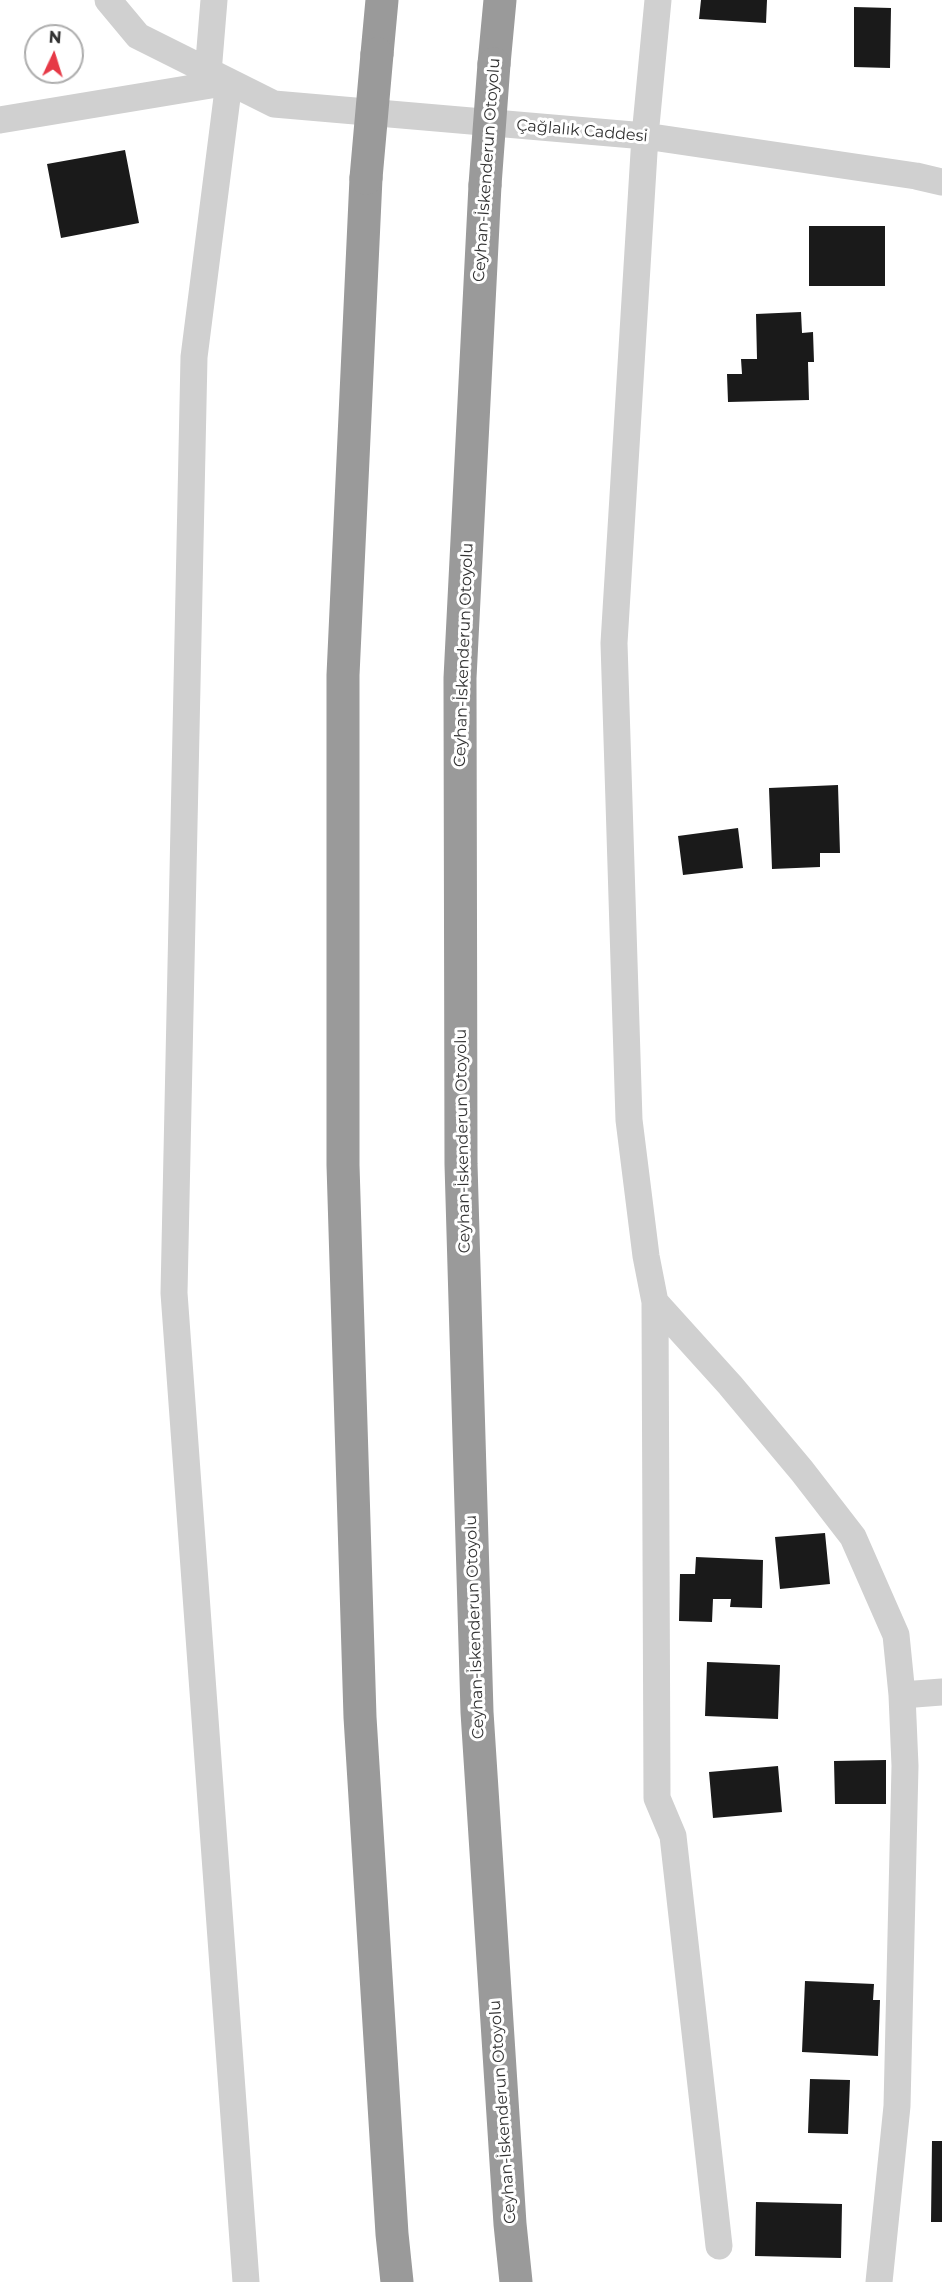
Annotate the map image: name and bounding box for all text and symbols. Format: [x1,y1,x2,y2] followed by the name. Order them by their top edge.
[24,24,84,84] north arrow
[48,28,62,47] text: N
[470,57,504,283] street label: Ceyhan-İskenderun Otoyolu
[515,116,649,146] street label: Çağlalık Caddesi
[450,543,478,767] street label: Ceyhan-İskenderun Otoyolu
[451,1029,475,1253] street label: Ceyhan-İskenderun Otoyolu
[461,1515,489,1739] street label: Ceyhan-İskenderun Otoyolu
[486,1999,520,2225] street label: Ceyhan-İskenderun Otoyolu

